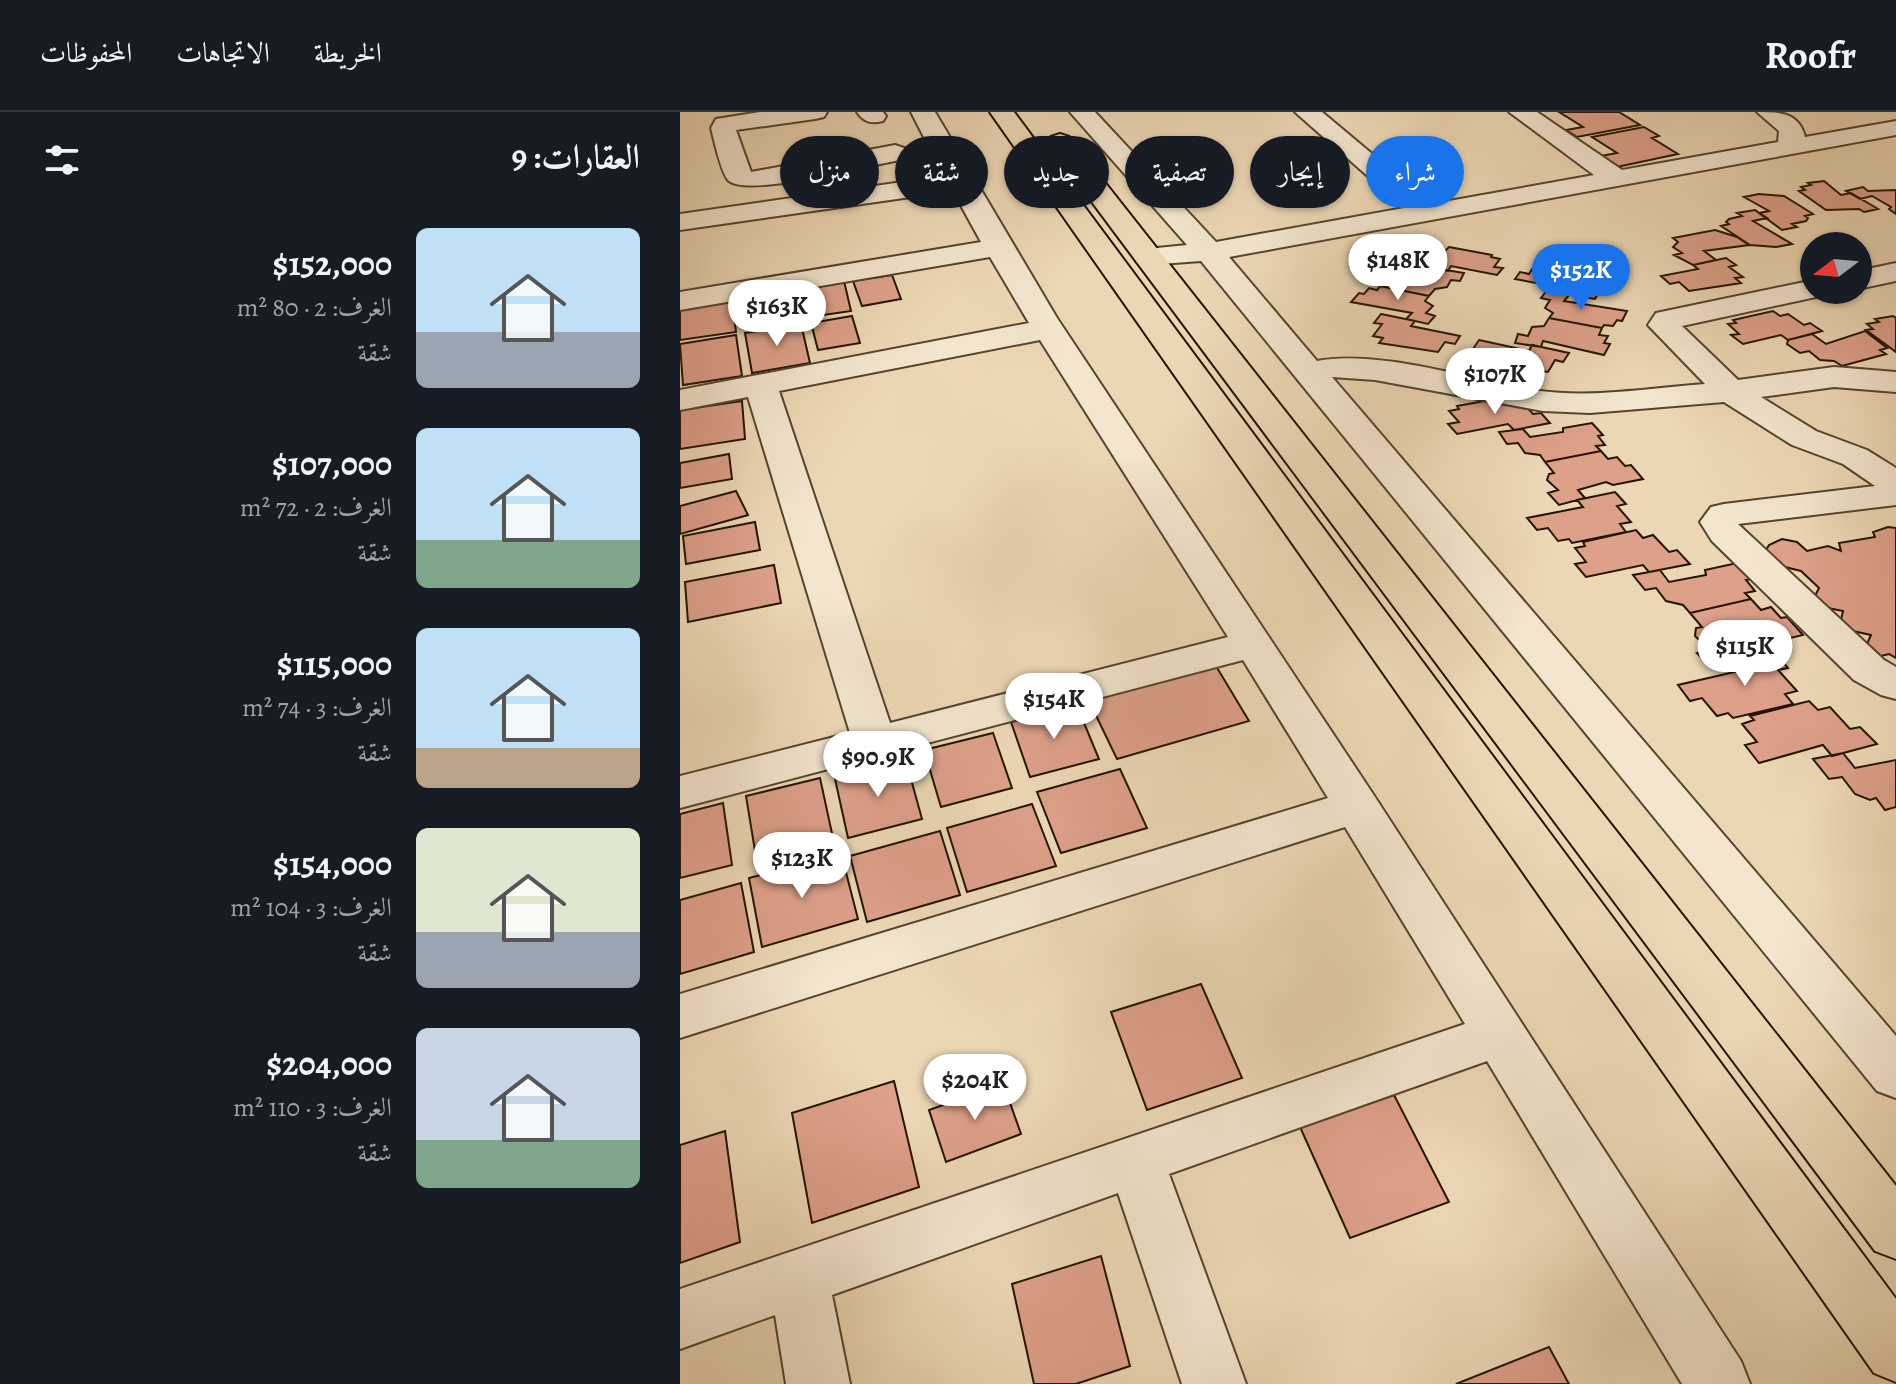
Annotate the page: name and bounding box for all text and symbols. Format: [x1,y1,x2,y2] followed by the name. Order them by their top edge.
[1765,29,1856,81] text: Roofr
[40,34,132,72] text: المحفوظات
[176,34,270,72] text: الاتجاهات
[314,34,382,72] text: الخريطة
[511,133,640,180] text: العقارات: 9
[780,136,879,208] chip: منزل
[895,136,988,208] chip: شقة
[1004,136,1109,208] chip: جديد
[1125,136,1234,208] chip: تصفية
[1250,136,1350,208] chip: إيجار
[1366,136,1464,208] chip: شراء
[40,138,84,182] icon: filters
[1800,232,1872,304] north arrow
[1800,232,1872,304] map controls
[1342,234,1454,302] pin: $148K
[273,240,392,287] text: $152,000
[1366,242,1430,277] text: $148K
[1525,244,1637,312] pin: $152K
[1550,252,1612,287] text: $152K
[480,260,576,356] icon: home
[721,280,833,348] pin: $163K
[746,288,808,323] text: $163K
[237,290,392,325] text: الغرف: 2 · 80 m²
[358,335,392,370] text: شقة
[1439,348,1551,416] pin: $107K
[1464,356,1526,391] text: $107K
[272,440,392,487] text: $107,000
[480,460,576,556] icon: home
[240,490,392,525] text: الغرف: 2 · 72 m²
[358,535,392,570] text: شقة
[1689,620,1801,688] pin: $115K
[1716,628,1774,663] text: $115K
[277,640,392,687] text: $115,000
[480,660,576,756] icon: home
[998,673,1110,741] pin: $154K
[1023,681,1085,716] text: $154K
[242,690,392,725] text: الغرف: 3 · 74 m²
[813,731,943,799] pin: $90.9K
[358,735,392,770] text: شقة
[841,739,915,774] text: $90.9K
[746,832,858,900] pin: $123K
[273,840,392,887] text: $154,000
[771,840,833,875] text: $123K
[480,860,576,956] icon: home
[230,890,392,925] text: الغرف: 3 · 104 m²
[358,935,392,970] text: شقة
[266,1040,392,1087] text: $204,000
[919,1054,1031,1122] pin: $204K
[480,1060,576,1156] icon: home
[941,1062,1009,1097] text: $204K
[233,1090,392,1125] text: الغرف: 3 · 110 m²
[358,1135,392,1170] text: شقة

